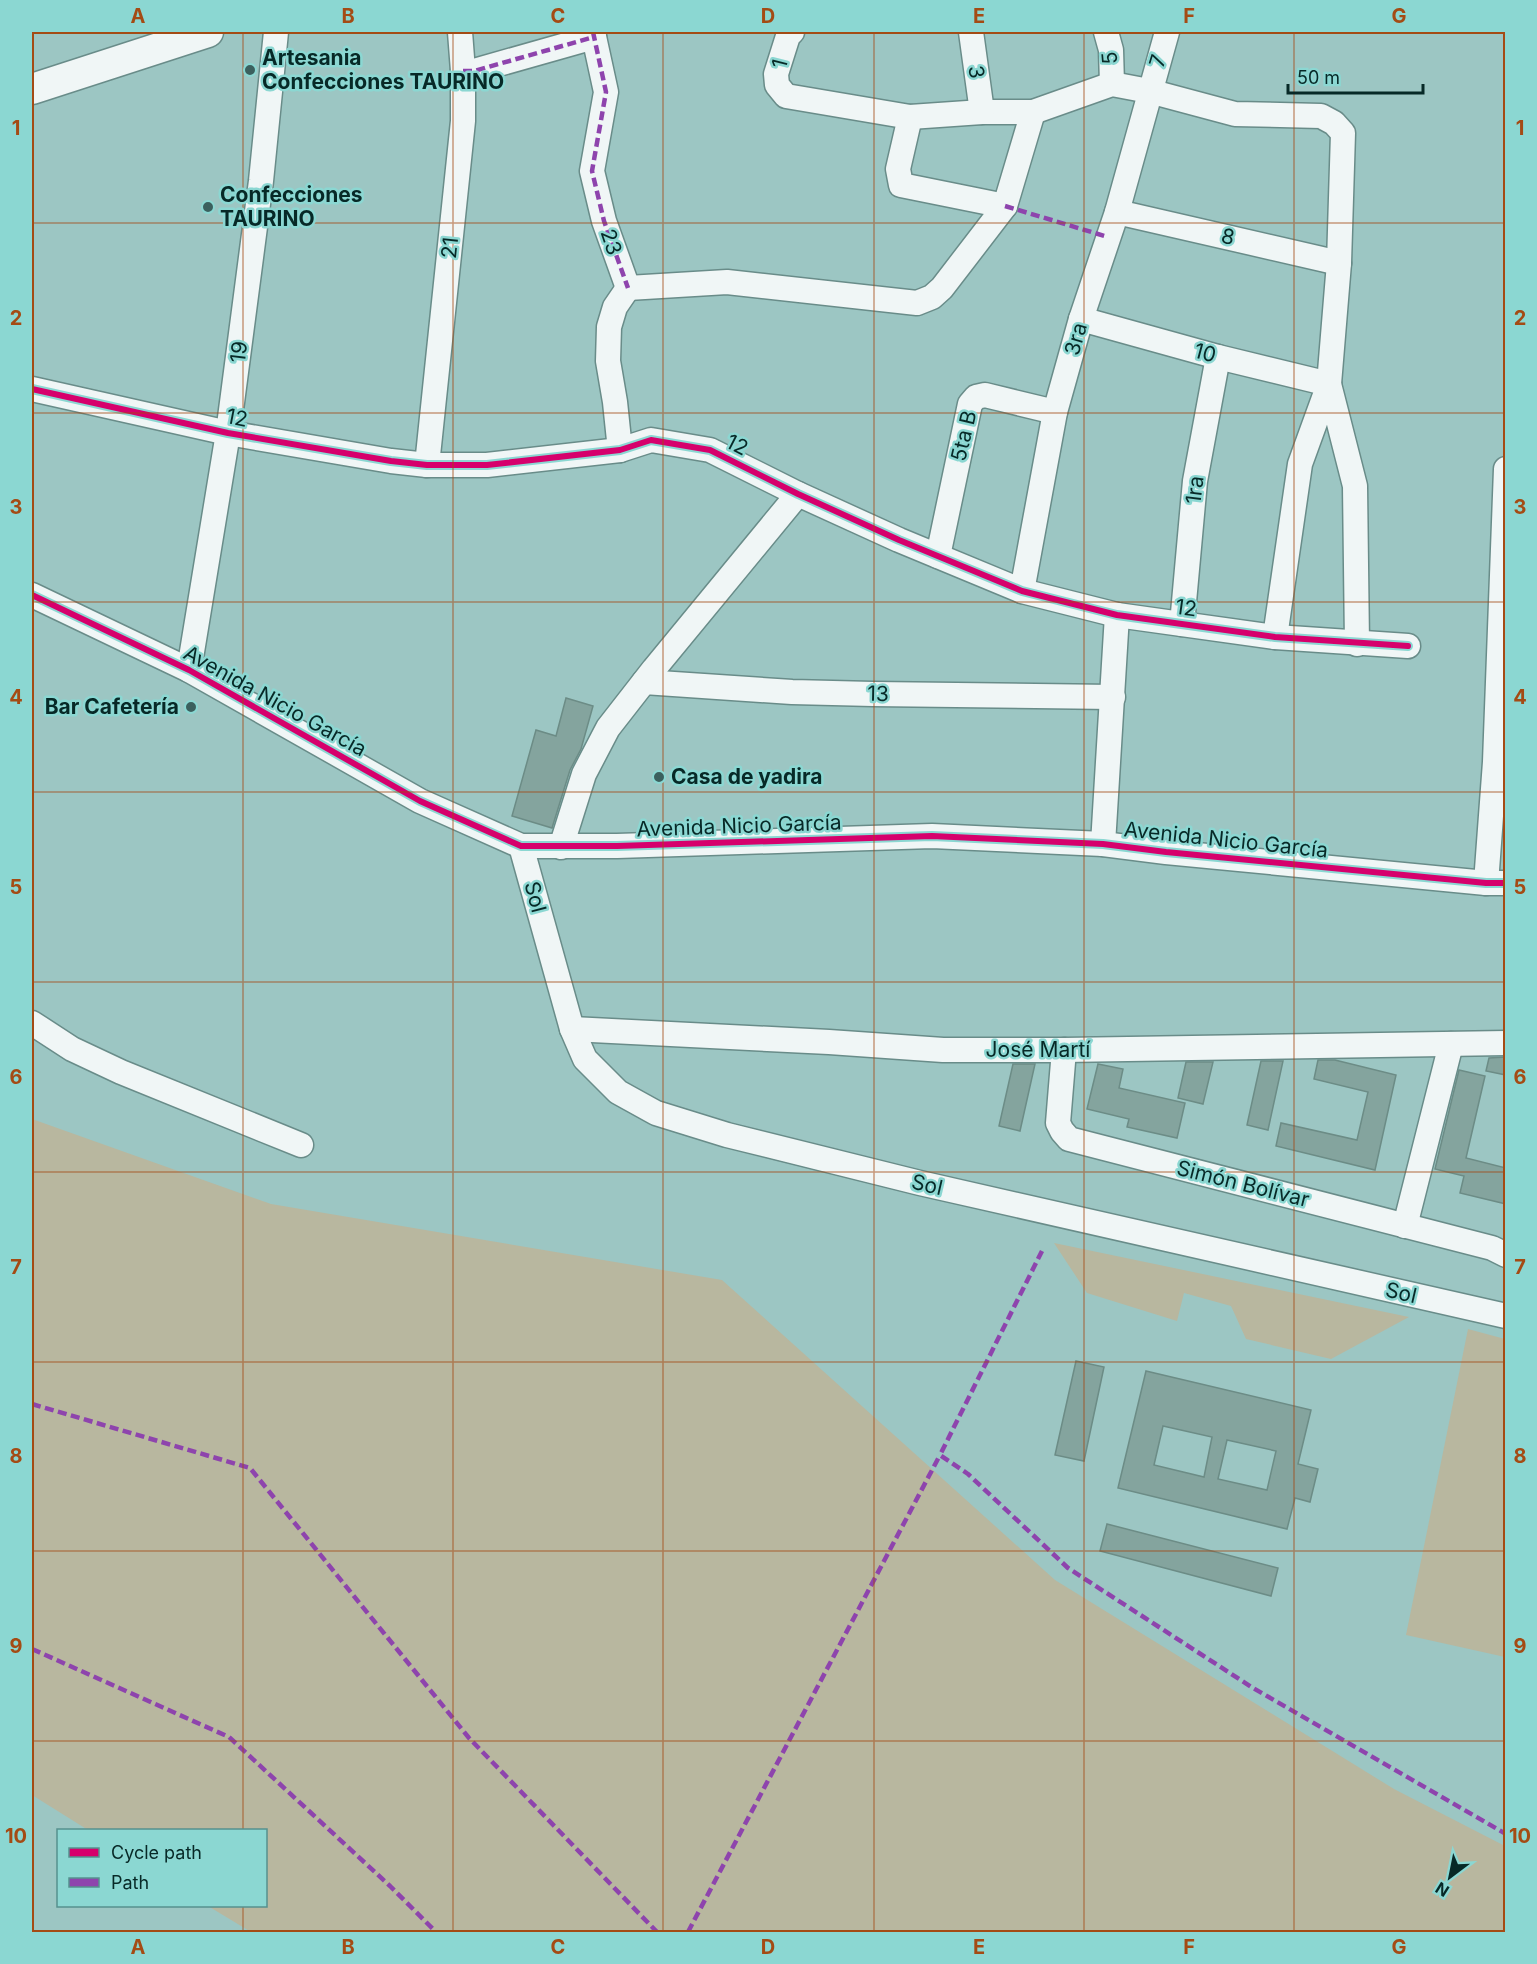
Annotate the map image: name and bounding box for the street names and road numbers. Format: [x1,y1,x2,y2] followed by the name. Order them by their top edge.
[1096,51,1123,65] street label: 5
[1144,52,1171,70] street label: 7
[766,57,793,71] street label: 1
[963,64,990,80] street label: 3
[1219,223,1237,250] street label: 8
[595,226,627,258] street label: 23
[436,236,463,260] street label: 21
[1059,320,1092,358] street label: 3ra
[1191,338,1219,367] street label: 10
[225,340,252,364] street label: 19
[224,403,250,432] street label: 12
[946,408,981,464] street label: 5ta B
[722,429,752,461] street label: 12
[1180,474,1209,505] street label: 1ra
[1174,594,1198,621] street label: 12
[179,640,371,761] street label: Avenida Nicio García
[867,681,889,706] street label: 13
[636,809,842,842] street label: Avenida Nicio García
[1123,816,1329,863] street label: Avenida Nicio García
[519,879,552,915] street label: Sol
[986,1037,1091,1062] street label: José Martí
[1174,1155,1312,1212] street label: Simón Bolívar
[909,1169,945,1200] street label: Sol
[1383,1277,1419,1308] street label: Sol

